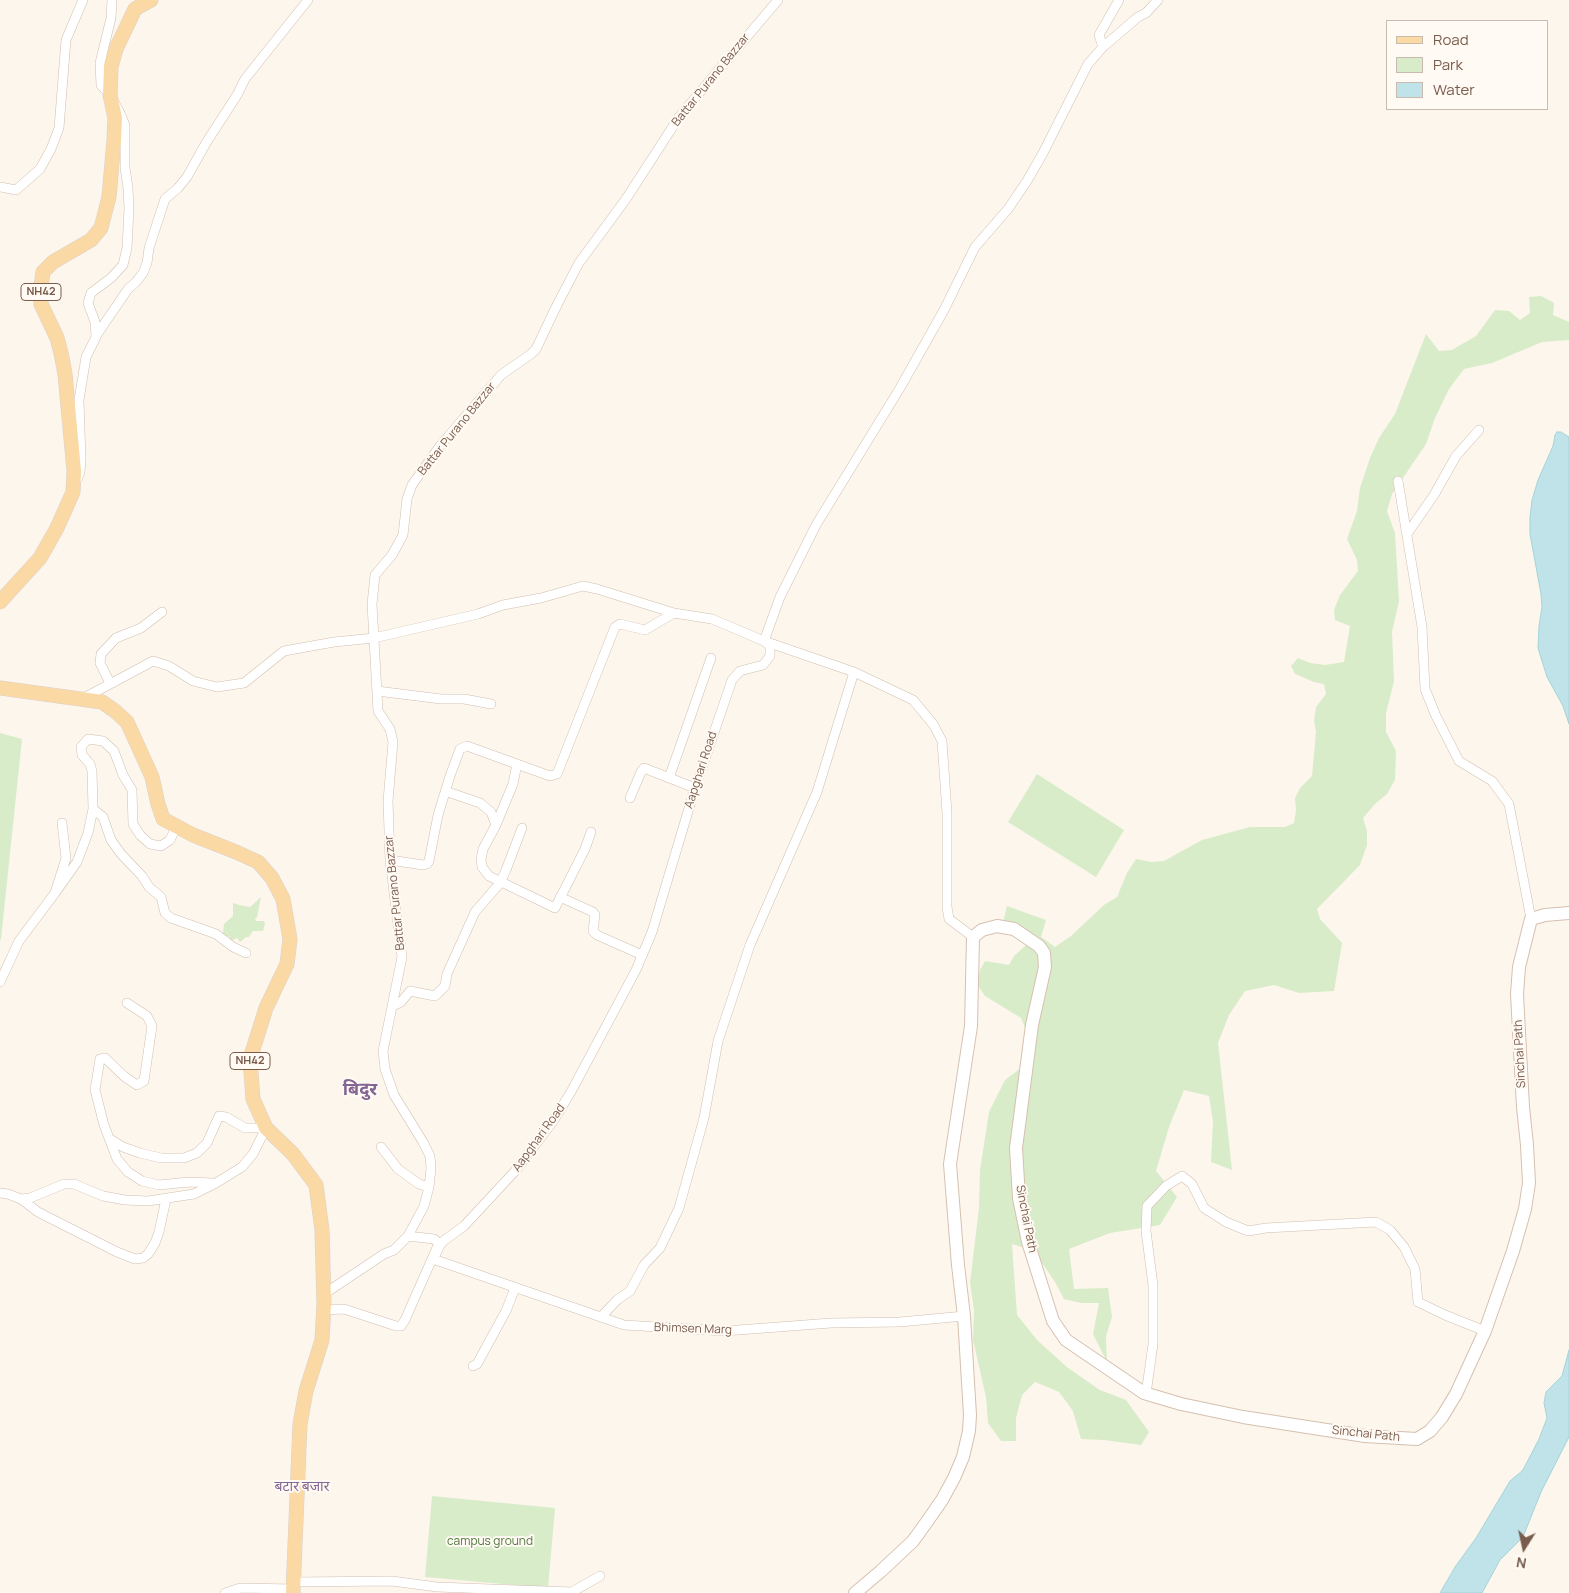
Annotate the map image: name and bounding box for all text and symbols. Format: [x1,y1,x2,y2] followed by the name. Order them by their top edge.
[1386,20,1549,110] legend
[1433,29,1469,50] text: Road
[669,31,753,129] street label: Battar Purano Bazzar
[1433,54,1463,75] text: Park
[1433,79,1475,100] text: Water
[21,284,61,300] road number: NH42
[415,380,499,478] street label: Battar Purano Bazzar
[682,730,720,810] street label: Aapghari Road
[382,835,408,951] street label: Battar Purano Bazzar
[1511,1019,1529,1089] street label: Sinchai Path
[230,1052,270,1070] road number: NH42
[343,1079,377,1101] district label: बिदुर
[510,1101,568,1175] street label: Aapghari Road
[1012,1184,1040,1254] street label: Sinchai Path
[654,1320,732,1338] street label: Bhimsen Marg
[1331,1423,1401,1445] street label: Sinchai Path
[275,1479,329,1495] district label: बटार बजार
[1499,1523,1549,1573] north arrow
[447,1535,533,1549] park label: campus ground
[1515,1553,1528,1573] text: N

